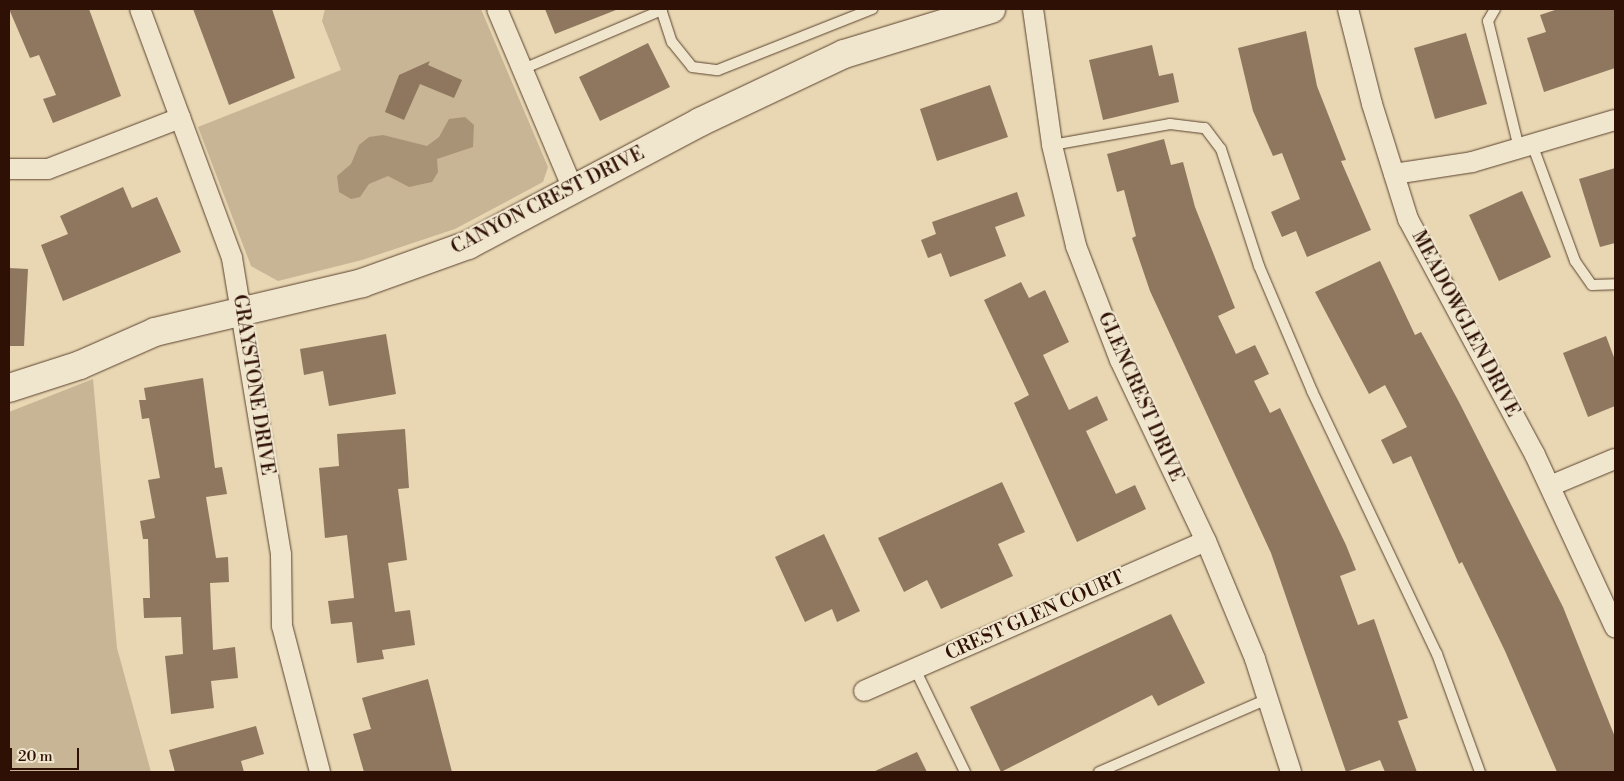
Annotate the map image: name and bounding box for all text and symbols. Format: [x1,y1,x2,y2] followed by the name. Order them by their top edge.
[448,142,648,260] street label: CANYON CREST DRIVE
[1406,227,1524,421] street label: MEADOWGLEN DRIVE
[227,293,279,477] street label: GRAYSTONE DRIVE
[1092,309,1188,485] street label: GLENCREST DRIVE
[942,566,1128,666] street label: CREST GLEN COURT
[12,738,81,770] scale bar
[18,747,53,766] text: 20 m

